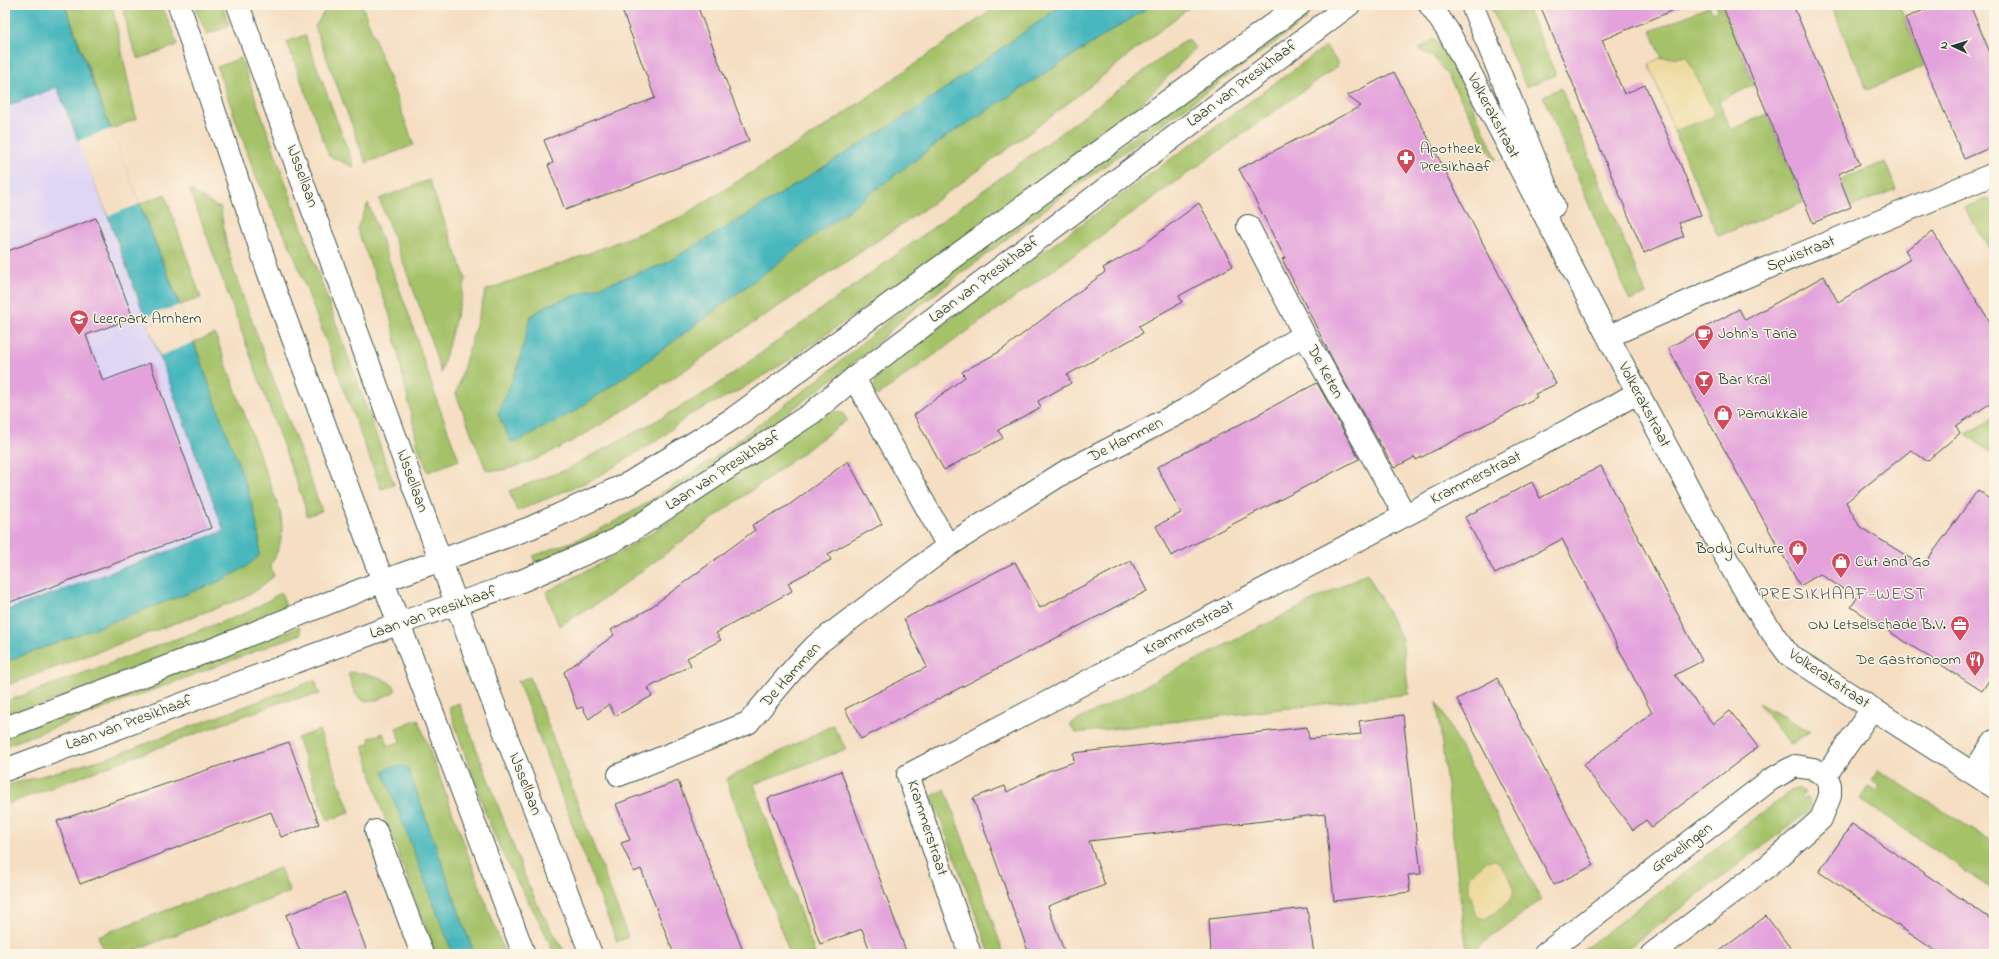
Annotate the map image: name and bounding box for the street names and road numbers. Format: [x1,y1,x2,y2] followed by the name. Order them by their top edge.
[1182,34,1303,133] street label: Laan van Presikhaaf
[1460,68,1526,164] street label: Volkerakstraat
[280,141,325,211] street label: IJssellaan
[1763,229,1839,279] street label: Spuistraat
[924,230,1045,329] street label: Laan van Presikhaaf
[1300,340,1350,403] street label: De Keten
[1611,357,1677,453] street label: Volkerakstraat
[1084,411,1168,469] street label: De Hammen
[661,425,786,517] street label: Laan van Presikhaaf
[1426,444,1526,511] street label: Krammerstraat
[390,446,435,516] street label: IJssellaan
[366,580,500,646] street label: Laan van Presikhaaf
[1139,594,1239,662] street label: Krammerstraat
[754,637,827,714] street label: De Hammen
[1783,642,1875,716] street label: Volkerakstraat
[63,689,196,757] street label: Laan van Presikhaaf
[502,749,548,819] street label: IJssellaan
[900,777,954,880] street label: Krammerstraat
[1646,817,1718,879] street label: Grevelingen

